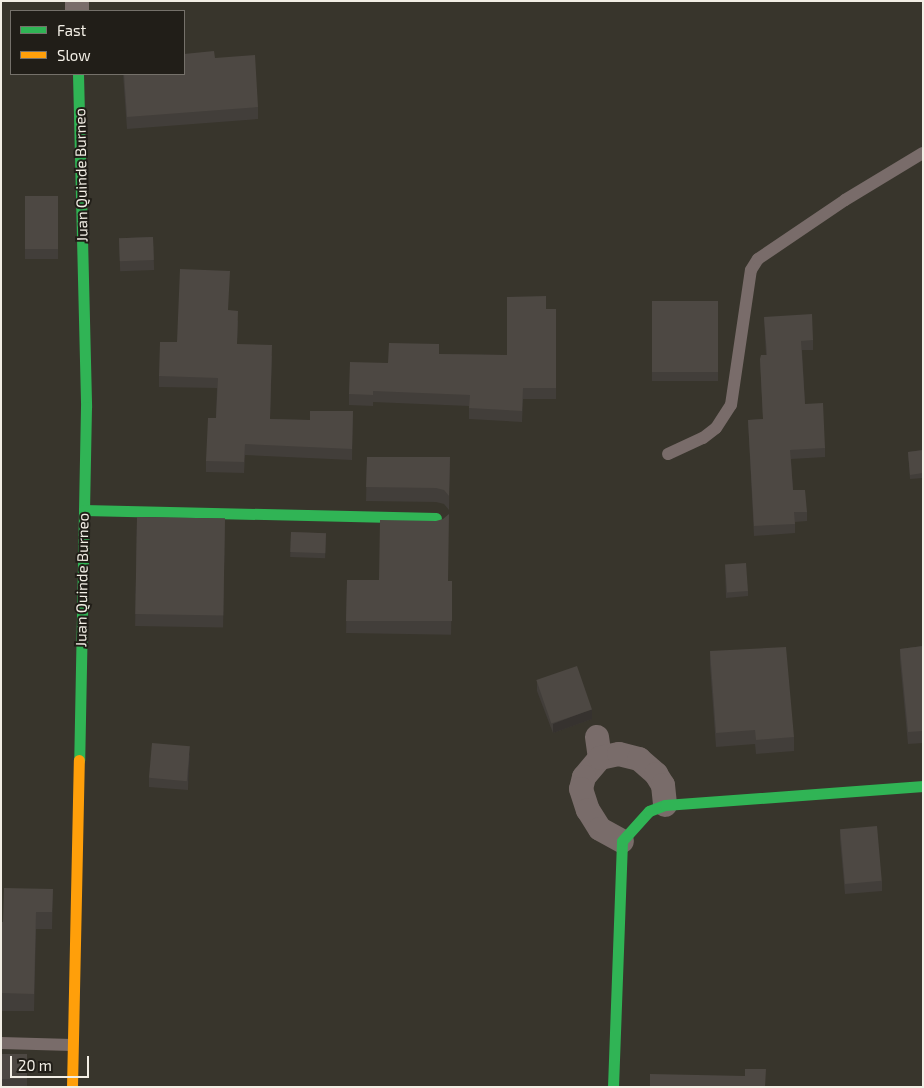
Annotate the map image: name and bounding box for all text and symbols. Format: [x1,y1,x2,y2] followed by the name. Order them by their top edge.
[10,10,185,75] legend
[57,21,86,39] text: Fast
[57,46,91,64] text: Slow
[71,108,91,242] street label: Juan Quinde Burneo
[72,513,92,647] street label: Juan Quinde Burneo
[12,1046,91,1078] scale bar
[18,1056,52,1074] text: 20 m

